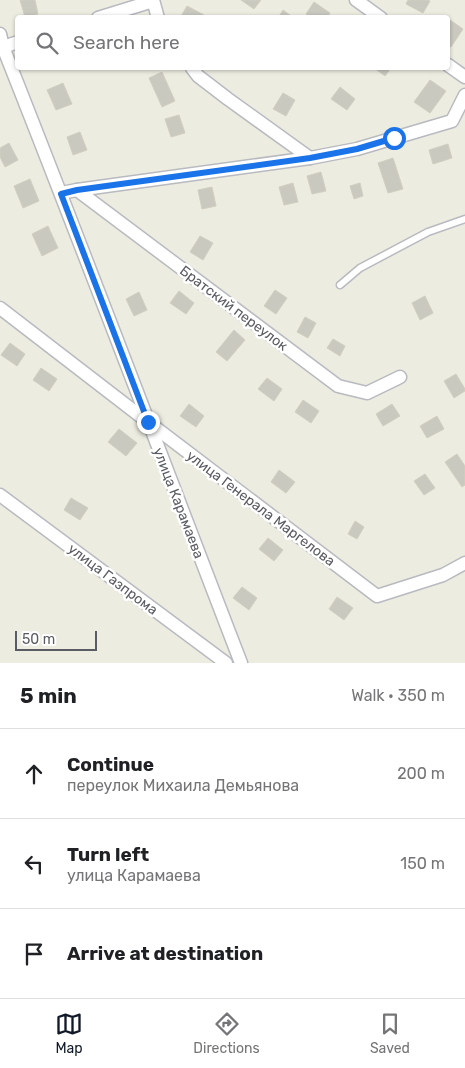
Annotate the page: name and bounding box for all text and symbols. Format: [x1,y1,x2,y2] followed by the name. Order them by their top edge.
[15,15,450,70] search box
[33,29,61,57] icon: search
[73,31,180,54] text: Search here
[383,127,406,150] route start
[176,262,291,355] street label: Братский переулок
[137,411,160,434] route end
[150,445,207,561] street label: улица Карамаева
[183,447,338,570] street label: улица Генерала Маргелова
[65,540,161,619] street label: улица Газпрома
[15,628,98,651] scale bar
[22,631,55,648] text: 50 m
[20,683,77,708] text: 5 min
[351,686,445,705] text: Walk · 350 m
[67,753,154,776] text: Continue
[20,760,48,788] icon: ahead
[397,764,445,783] text: 200 m
[67,776,299,795] text: переулок Михаила Демьянова
[67,843,149,866] text: Turn left
[20,850,48,878] icon: left
[400,854,445,873] text: 150 m
[67,866,201,885] text: улица Карамаева
[20,940,48,968] icon: arrive
[67,942,263,965] text: Arrive at destination
[55,1010,83,1057] tab: Map
[193,1010,260,1057] tab: Directions
[370,1010,410,1057] tab: Saved

